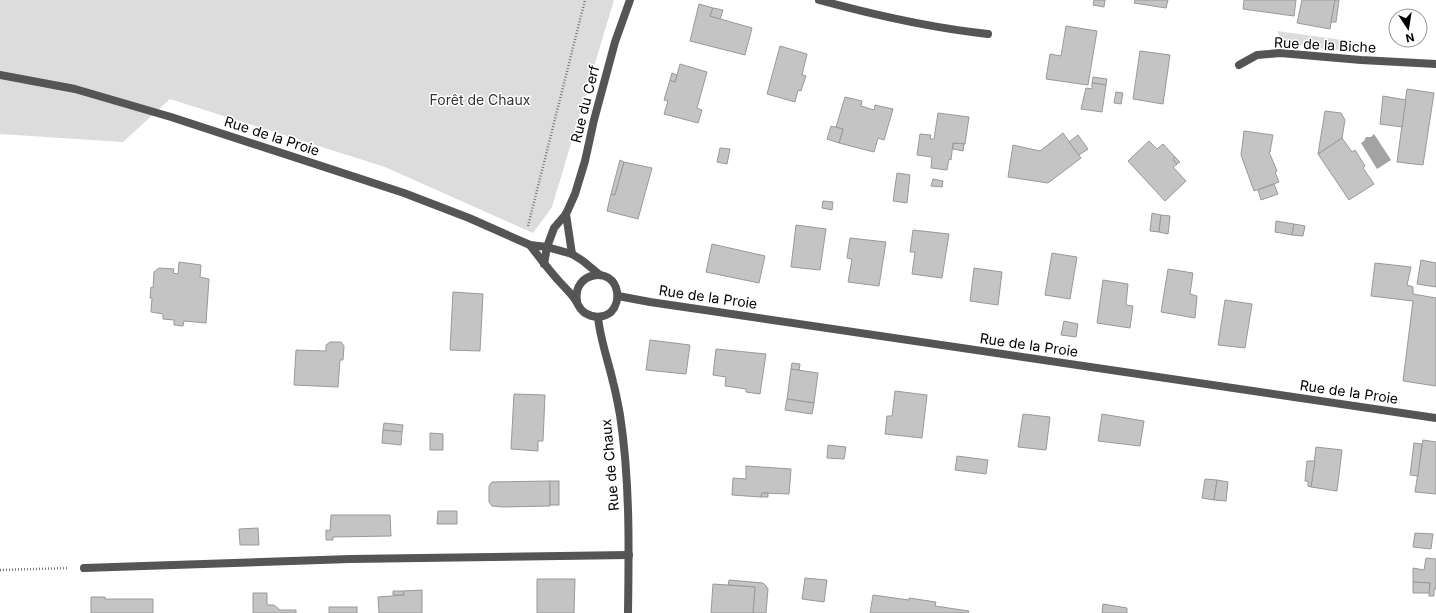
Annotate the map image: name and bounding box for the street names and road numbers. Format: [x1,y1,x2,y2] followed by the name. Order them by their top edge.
[1274,33,1377,56] street label: Rue de la Biche
[567,63,602,144] street label: Rue du Cerf
[222,112,322,159] street label: Rue de la Proie
[658,281,758,312] street label: Rue de la Proie
[979,329,1079,360] street label: Rue de la Proie
[1299,376,1399,407] street label: Rue de la Proie
[597,418,622,512] street label: Rue de Chaux

